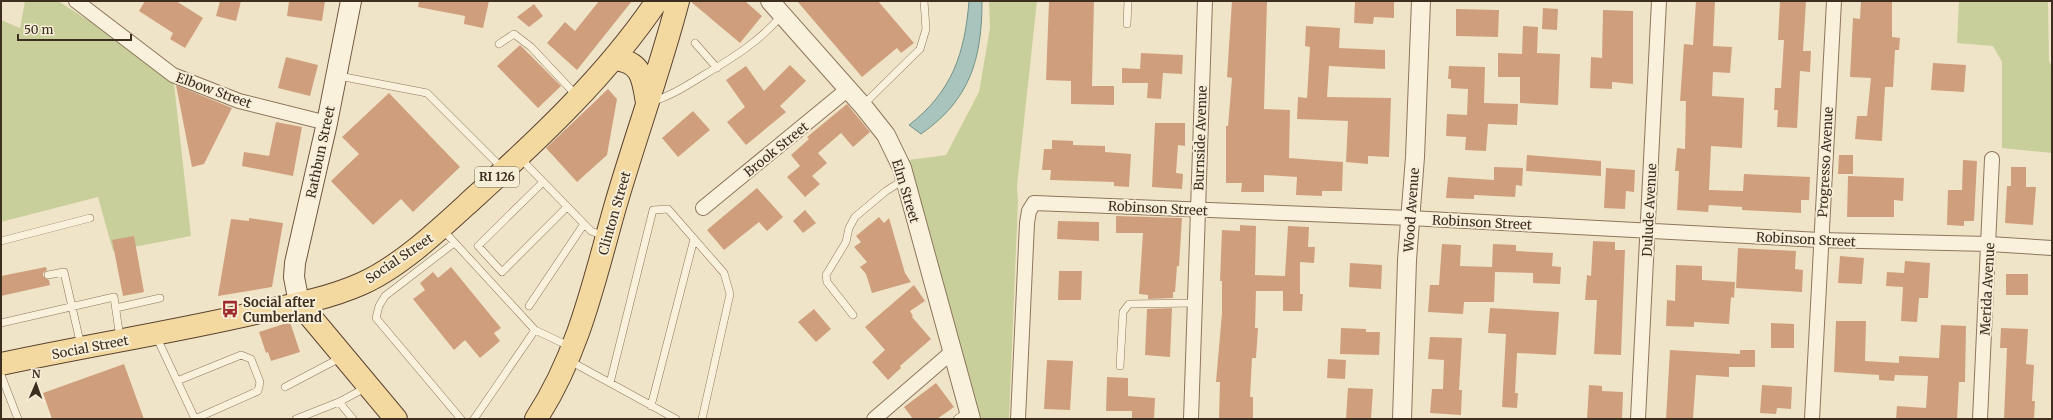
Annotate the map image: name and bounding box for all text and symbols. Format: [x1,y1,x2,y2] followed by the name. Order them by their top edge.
[18,16,131,42] scale bar
[24,22,53,37] text: 50 m
[174,69,254,112] street label: Elbow Street
[1190,85,1211,191] street label: Burnside Avenue
[302,104,339,200] street label: Rathbun Street
[1814,106,1837,218] street label: Progresso Avenue
[741,118,812,181] street label: Brook Street
[888,157,923,225] street label: Elm Street
[1639,163,1660,257] street label: Dulude Avenue
[475,167,519,187] road number: RI 126
[1400,167,1423,254] street label: Wood Avenue
[594,169,635,257] street label: Clinton Street
[1108,197,1208,220] street label: Robinson Street
[1432,211,1532,234] street label: Robinson Street
[1756,228,1856,251] street label: Robinson Street
[362,230,436,287] street label: Social Street
[1977,242,1998,336] street label: Merida Avenue
[243,294,322,326] place label: Social after Cumberland
[220,299,240,319] bus stop icon: Social after Cumberland
[50,332,130,363] street label: Social Street
[16,364,56,404] north arrow
[32,367,41,381] text: N

